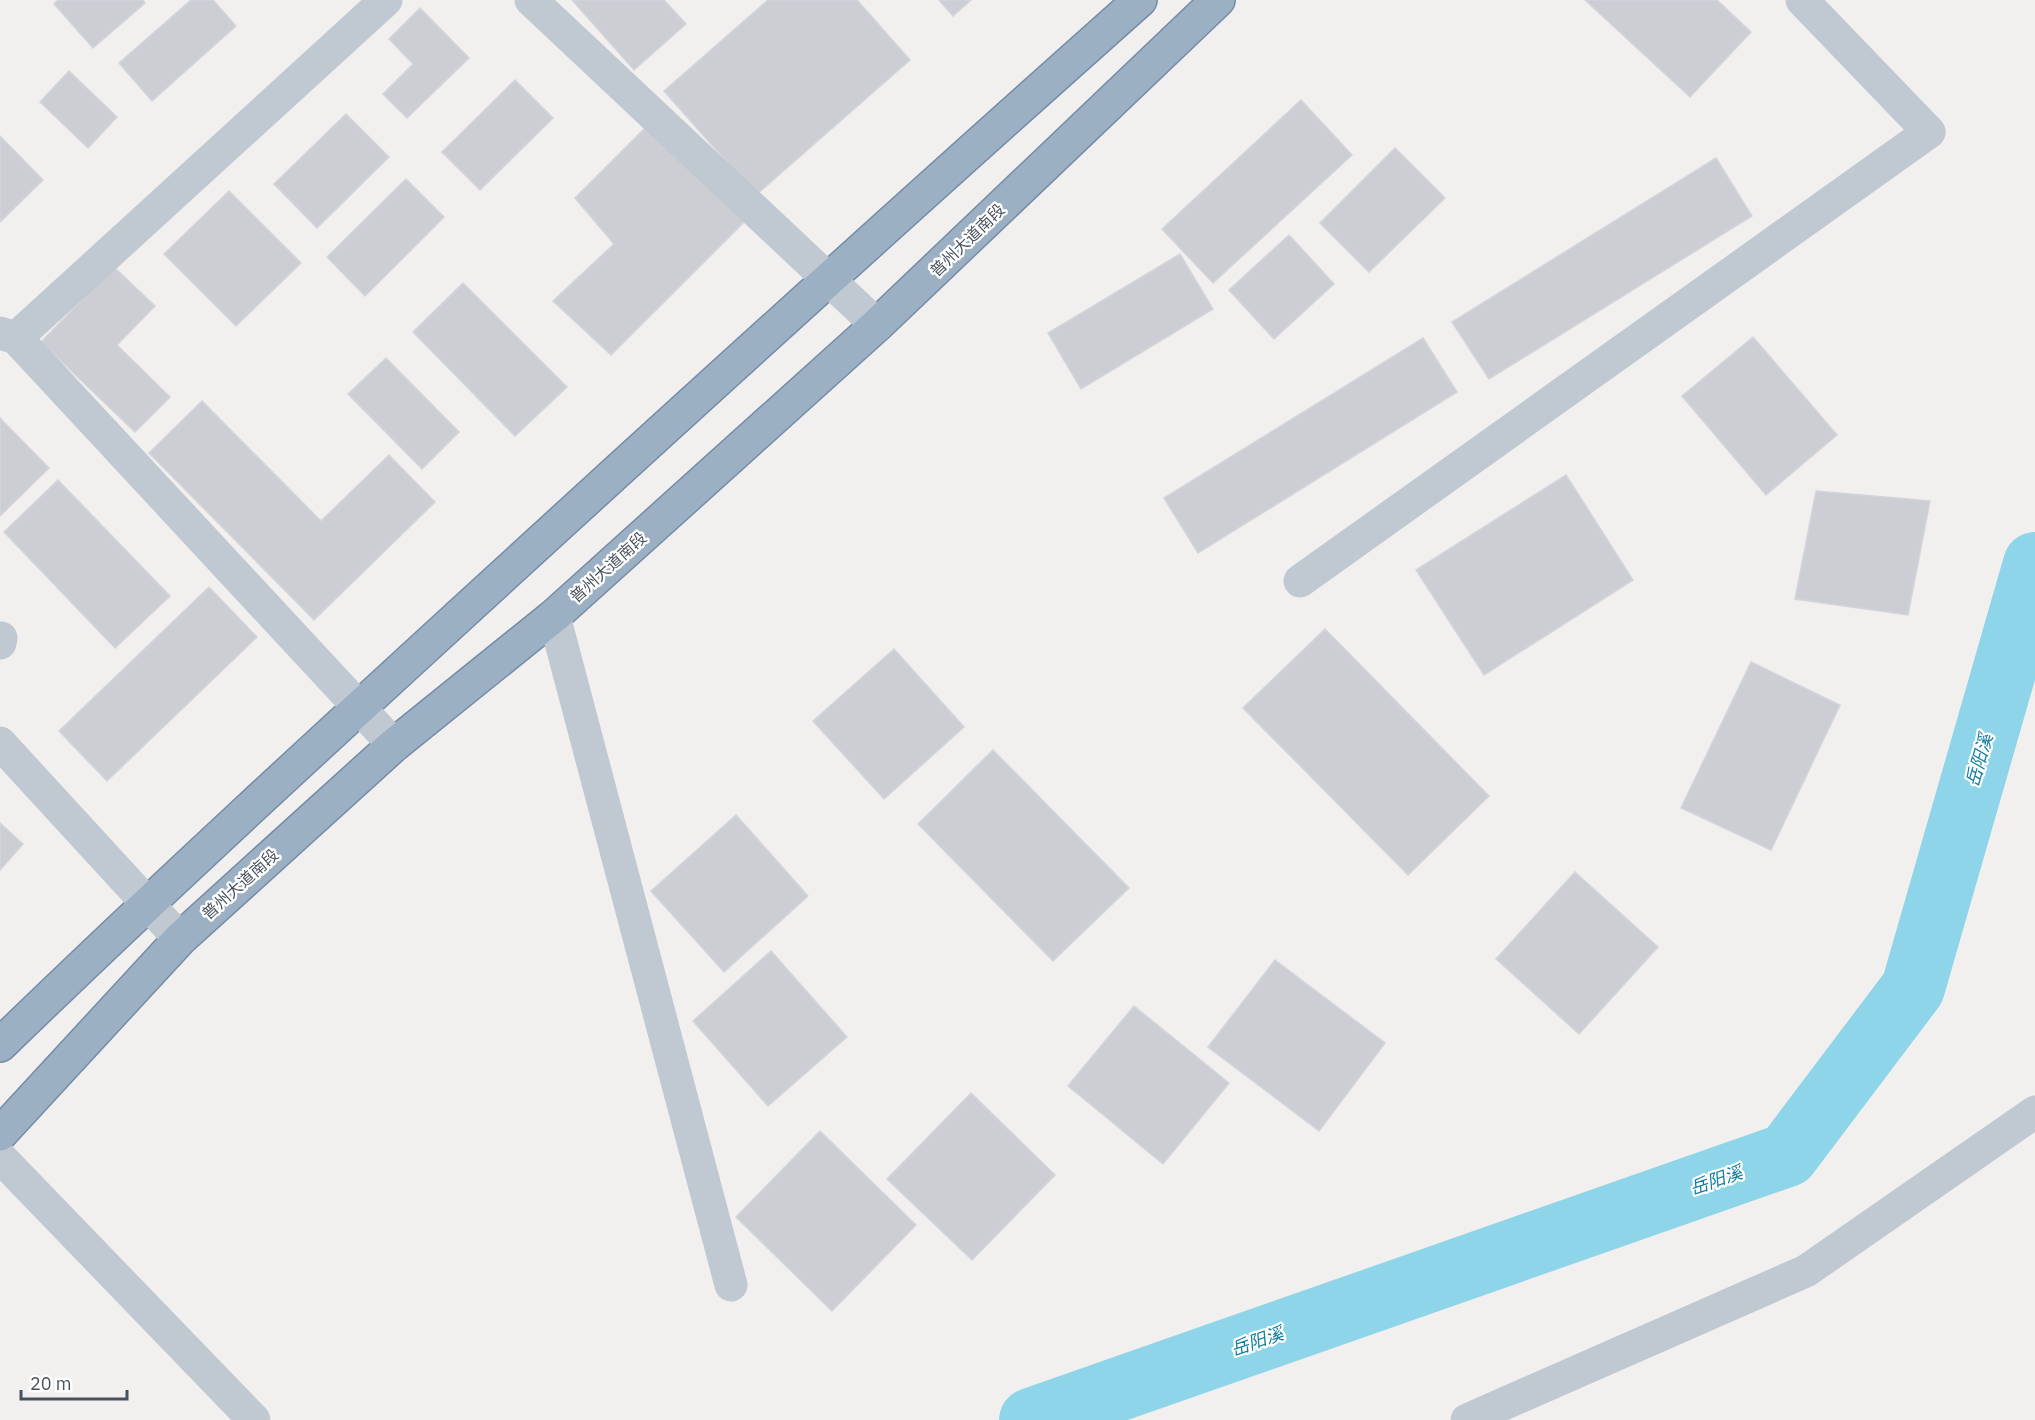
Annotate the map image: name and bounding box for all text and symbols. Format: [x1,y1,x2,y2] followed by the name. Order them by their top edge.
[926,199,1008,281] street label: 普州大道南段
[566,527,650,607] street label: 普州大道南段
[1961,729,1998,789] water label: 岳阳溪
[198,844,282,924] street label: 普州大道南段
[1687,1160,1747,1200] water label: 岳阳溪
[1228,1321,1288,1361] water label: 岳阳溪
[21,1363,128,1401] scale bar
[30,1372,72,1395] text: 20 m

